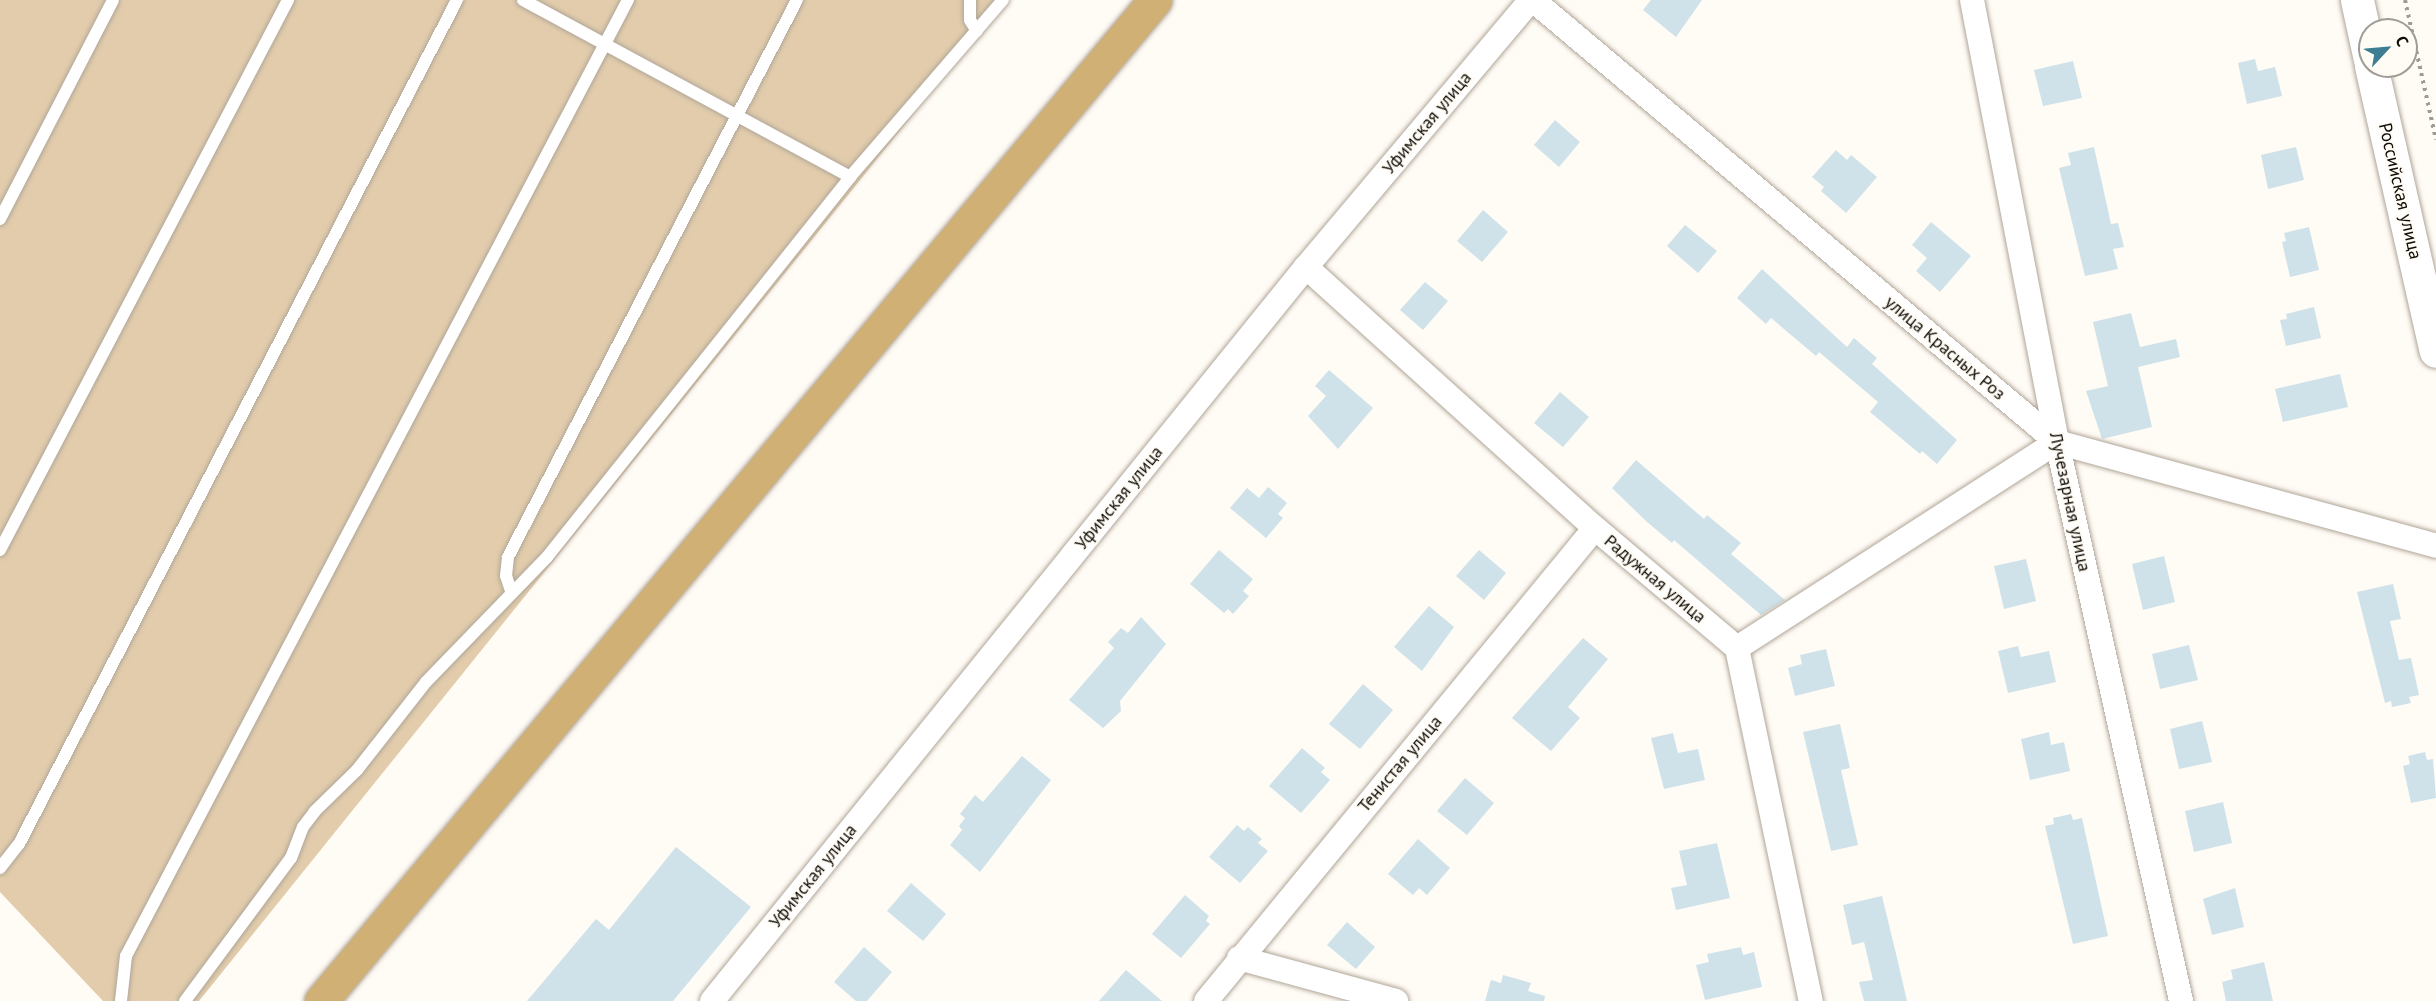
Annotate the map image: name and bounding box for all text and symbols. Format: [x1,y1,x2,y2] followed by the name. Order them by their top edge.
[2358,18,2418,78] north arrow
[2391,33,2413,49] text: С
[1378,67,1476,179] street label: Уфимская улица
[2374,121,2426,261] street label: Российская улица
[1880,291,2010,405] street label: улица Красных Роз
[2045,430,2095,574] street label: Лучезарная улица
[1071,442,1167,554] street label: Уфимская улица
[1600,530,1710,628] street label: Радужная улица
[1353,711,1447,817] street label: Тенистая улица
[765,820,861,932] street label: Уфимская улица

